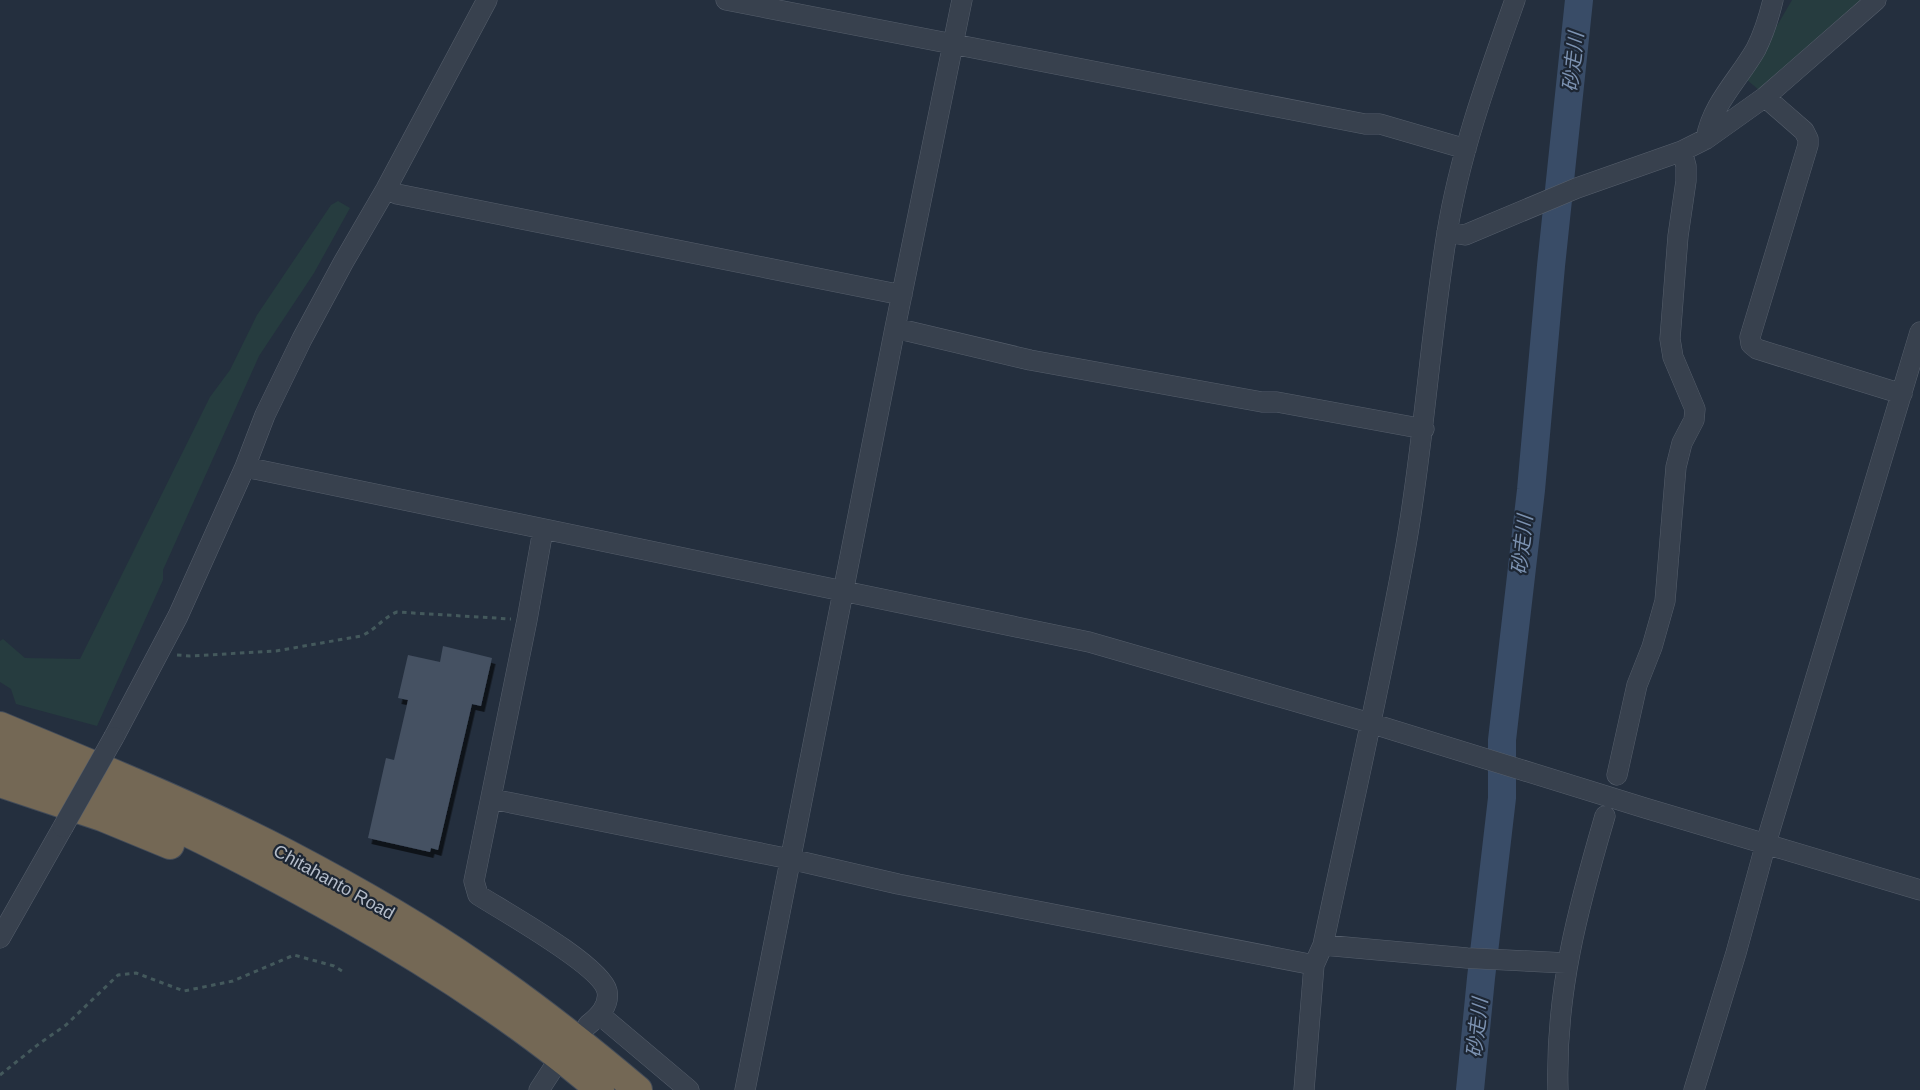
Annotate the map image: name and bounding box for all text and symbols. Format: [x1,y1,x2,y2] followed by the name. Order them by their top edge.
[1559,29,1587,93] water label: 砂走川
[1508,512,1536,576] water label: 砂走川
[270,841,398,923] street label: Chitahanto Road
[1463,995,1491,1059] water label: 砂走川

